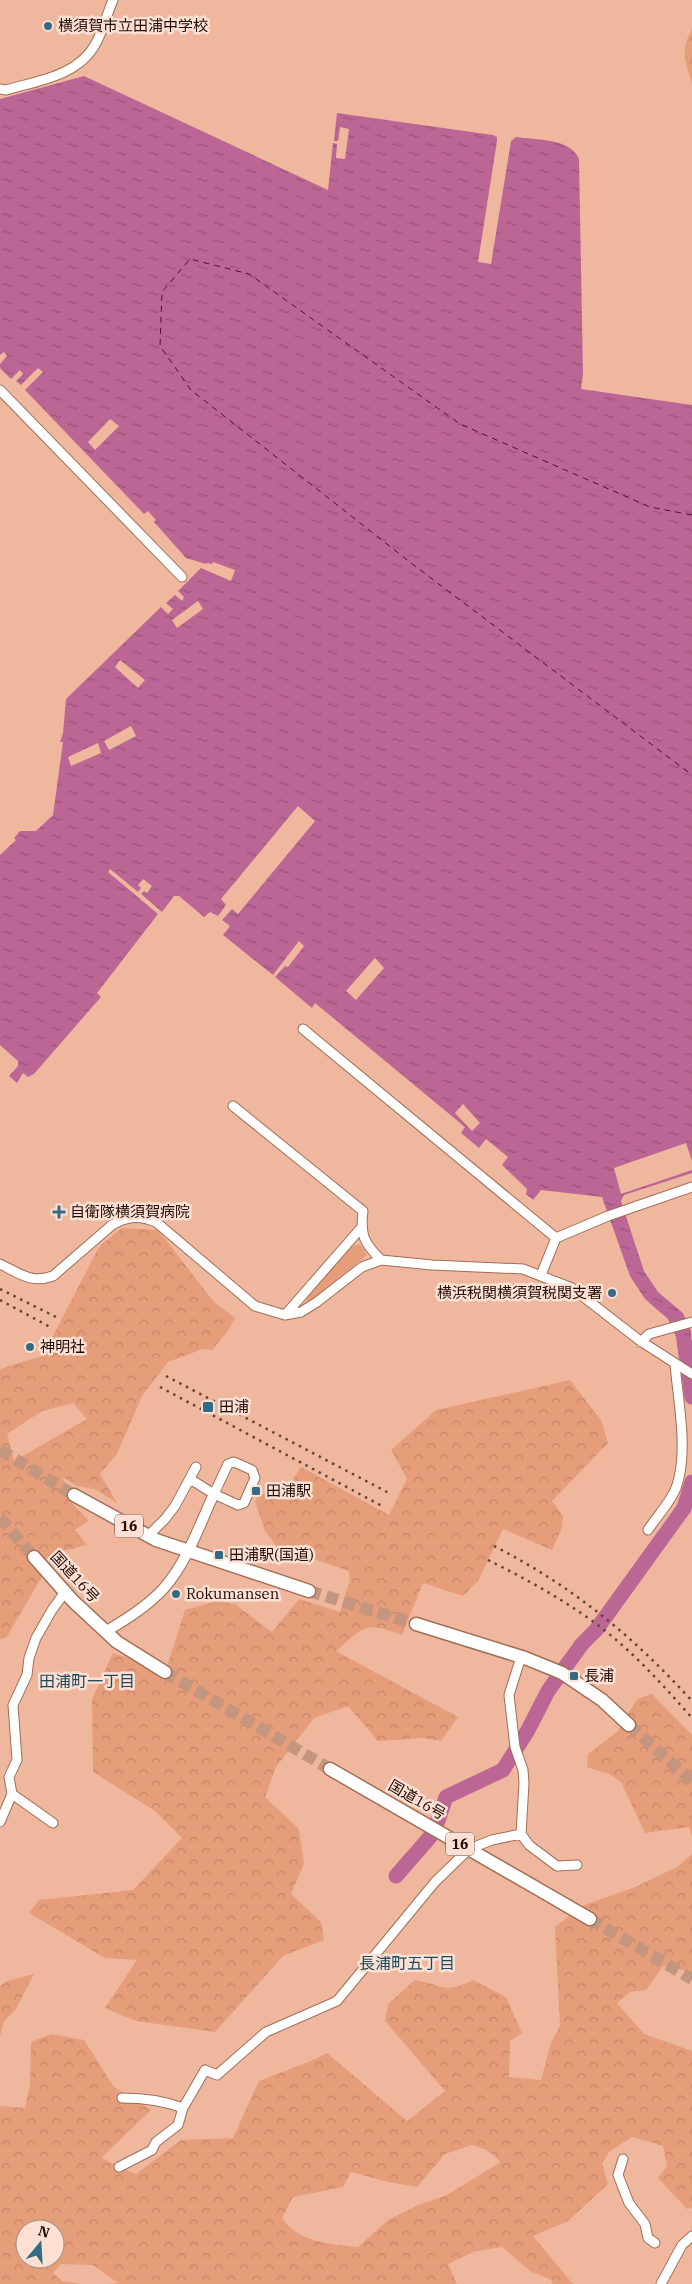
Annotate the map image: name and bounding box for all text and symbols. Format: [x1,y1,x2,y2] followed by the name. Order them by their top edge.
[58,16,208,35] place label: 横須賀市立田浦中学校
[42,20,54,32] marker: 横須賀市立田浦中学校
[70,1202,190,1221] place label: 自衛隊横須賀病院
[52,1205,66,1219] marker: 自衛隊横須賀病院
[437,1283,602,1302] place label: 横浜税関横須賀税関支署
[606,1287,618,1299] marker: 横浜税関横須賀税関支署
[40,1337,85,1356] place label: 神明社
[24,1341,36,1353] marker: 神明社
[219,1397,249,1416] place label: 田浦
[201,1400,215,1414] marker: 田浦
[266,1481,311,1500] place label: 田浦駅
[250,1485,262,1497] marker: 田浦駅
[115,1514,143,1538] road number: 16
[229,1545,314,1564] place label: 田浦駅(国道)
[47,1547,104,1606] street label: 国道16号
[213,1549,225,1561] marker: 田浦駅(国道)
[186,1584,280,1603] place label: Rokumansen
[170,1588,182,1600] marker: Rokumansen
[584,1666,614,1685] place label: 長浦
[568,1670,580,1682] marker: 長浦
[39,1671,135,1691] district label: 田浦町一丁目
[385,1776,449,1824] street label: 国道16号
[446,1832,474,1856] road number: 16
[359,1953,455,1973] district label: 長浦町五丁目
[15,2219,65,2269] north arrow
[36,2221,52,2242] text: N

